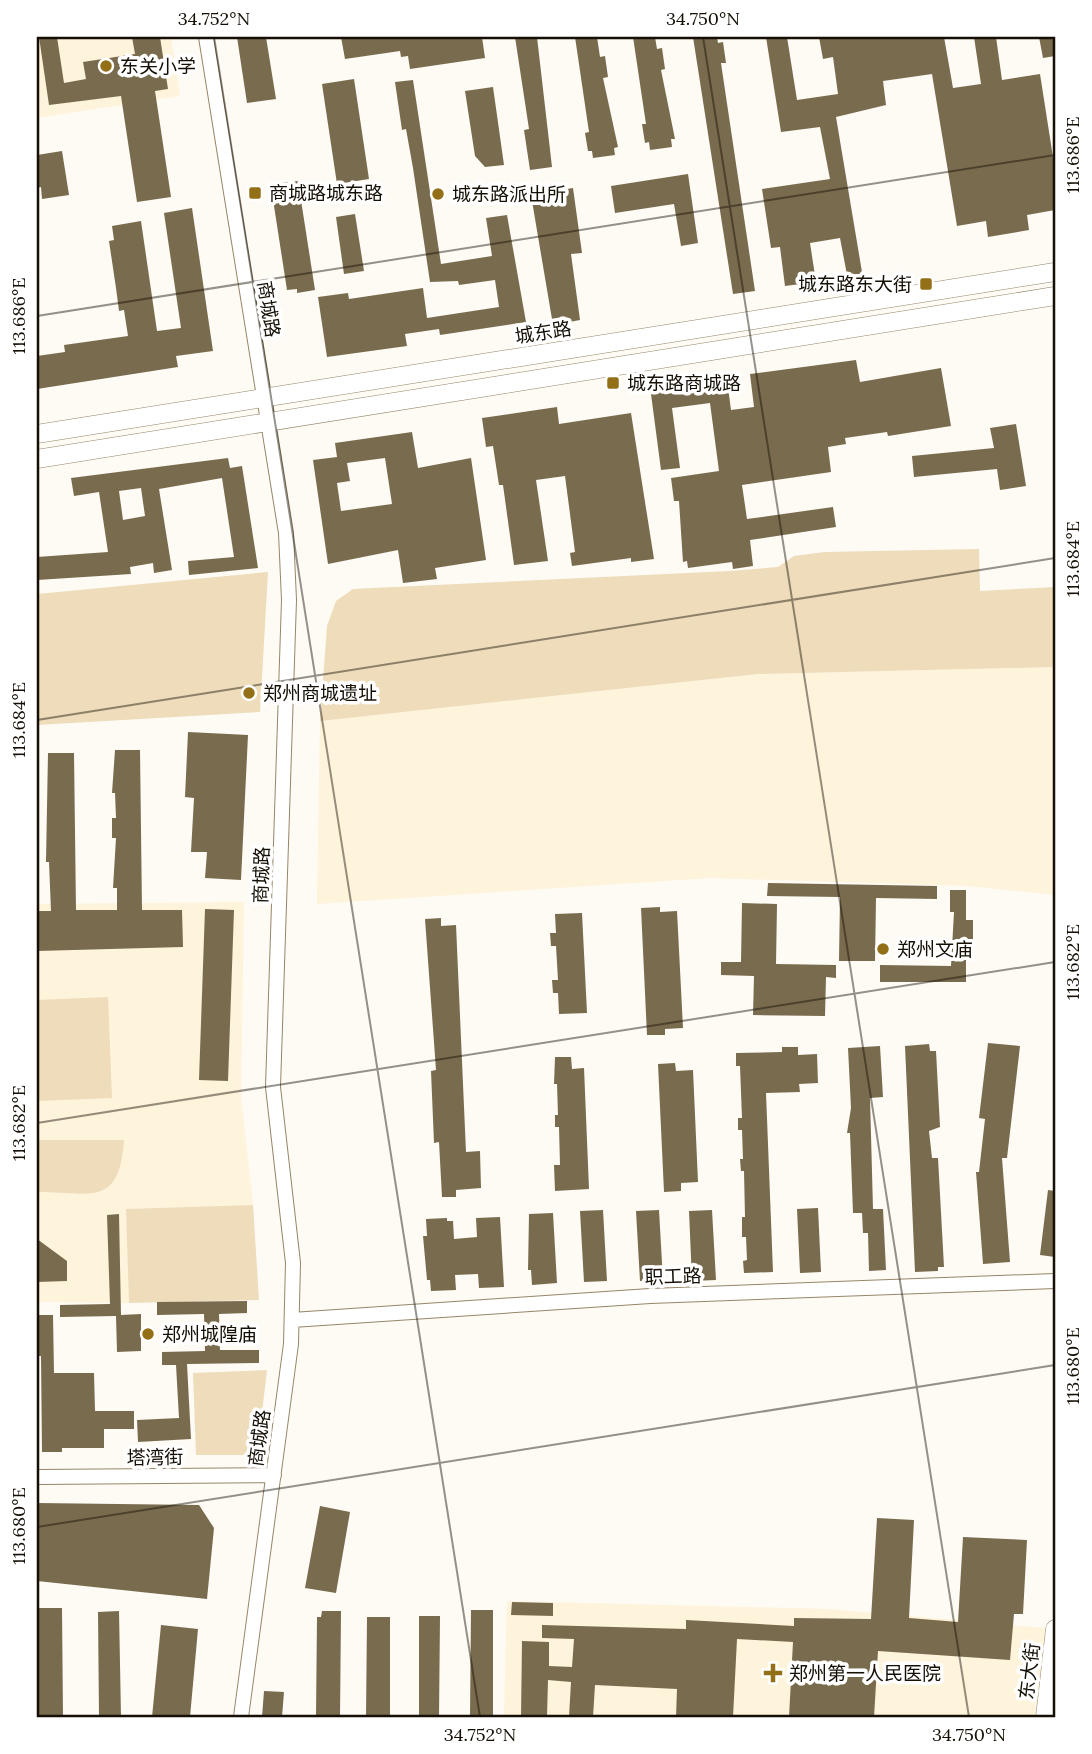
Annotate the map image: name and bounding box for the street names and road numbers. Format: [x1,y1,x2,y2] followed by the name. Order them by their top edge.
[253,279,285,339] street label: 商城路
[513,316,573,348] street label: 城东路
[248,846,274,904] street label: 商城路
[644,1263,702,1289] street label: 职工路
[243,1408,275,1468] street label: 商城路
[126,1445,184,1469] street label: 塔湾街
[1014,1641,1044,1701] street label: 东大街

